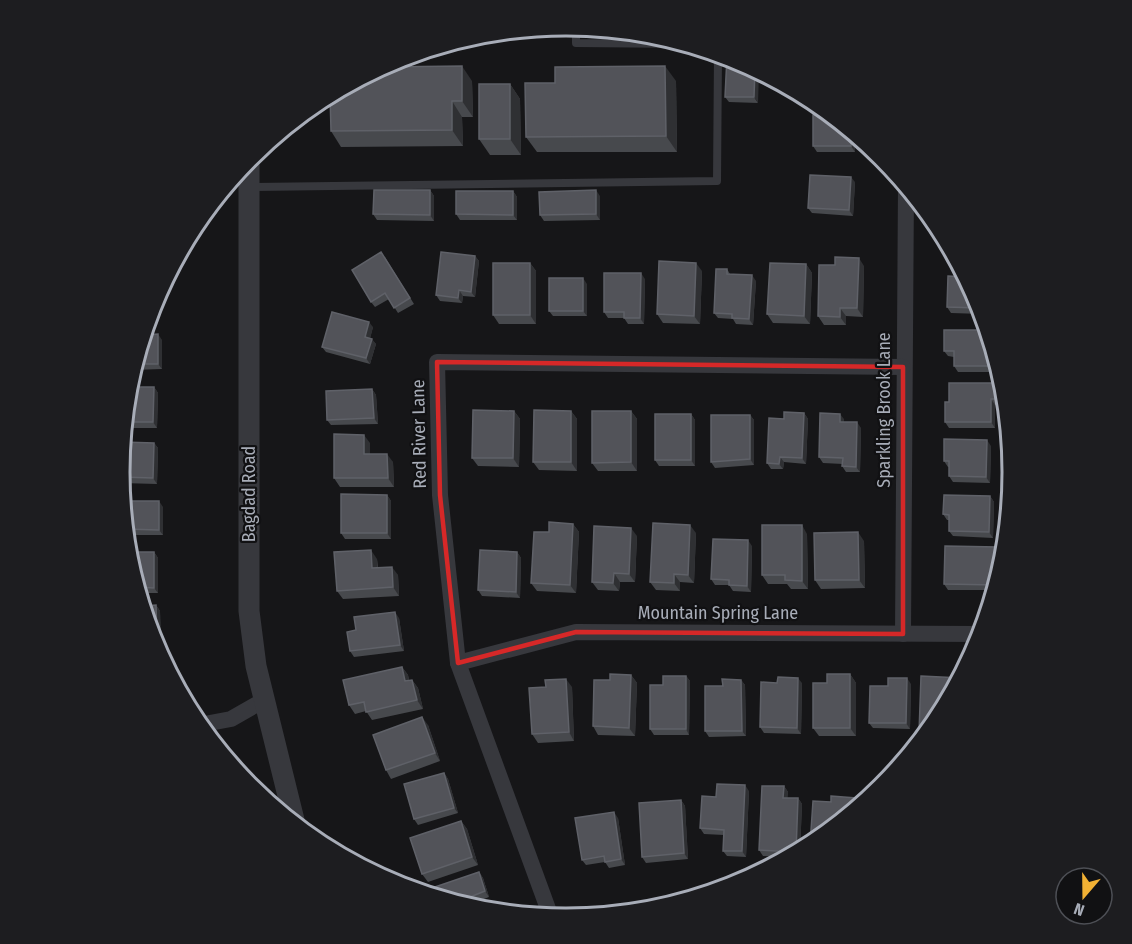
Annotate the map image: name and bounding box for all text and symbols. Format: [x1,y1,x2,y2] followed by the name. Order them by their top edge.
[873,332,895,488] street label: Sparkling Brook Lane
[407,379,431,489] street label: Red River Lane
[238,446,260,542] street label: Bagdad Road
[638,602,798,624] street label: Mountain Spring Lane
[1054,866,1114,926] north arrow
[1071,899,1087,920] text: N

